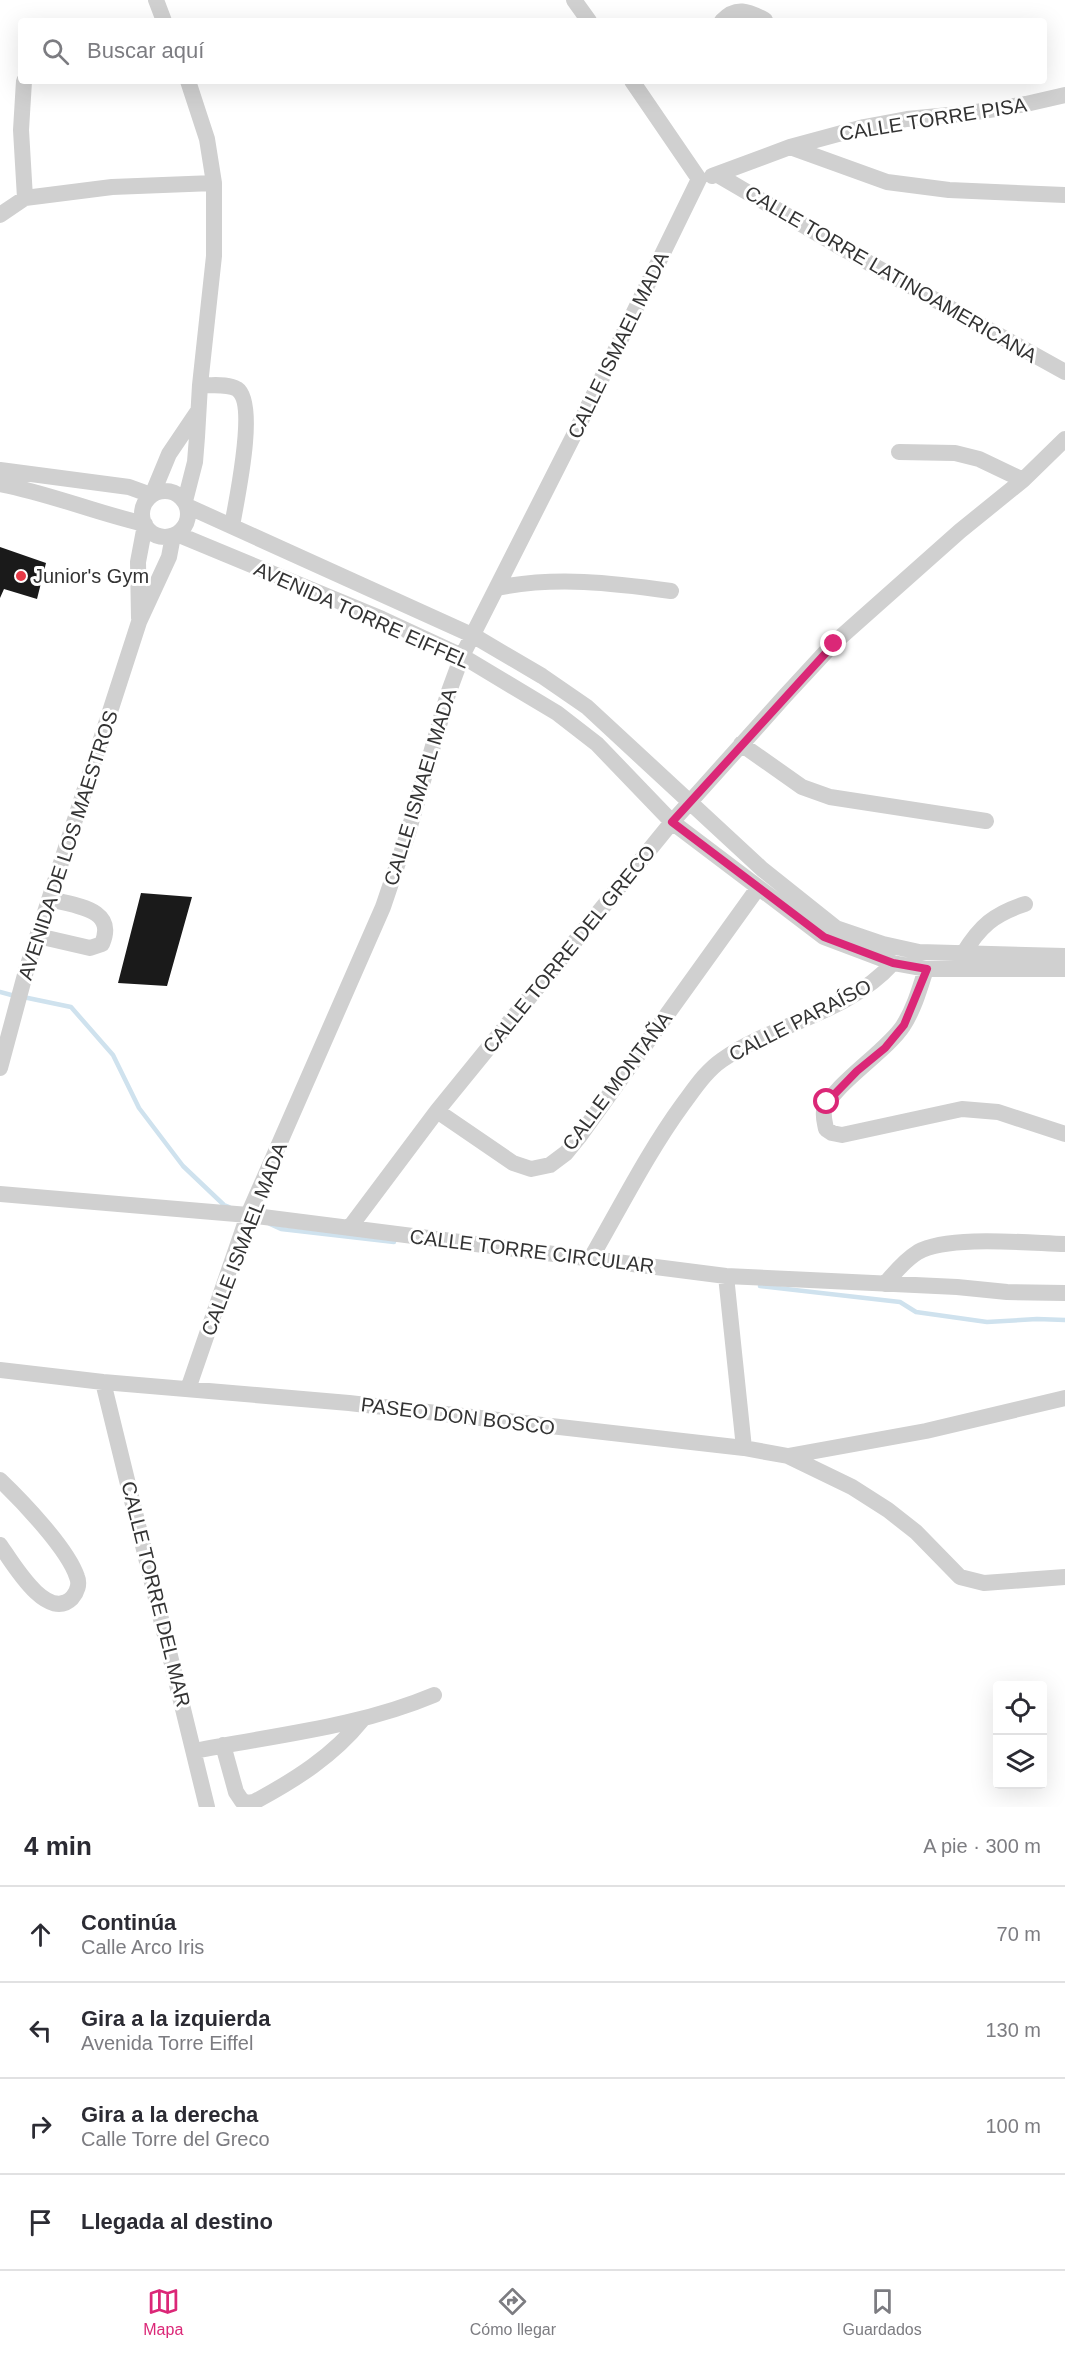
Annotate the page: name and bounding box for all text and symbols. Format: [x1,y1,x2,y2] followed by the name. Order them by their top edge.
[18,18,1047,84] search box
[39,35,72,68] icon: search
[87,38,204,63] text: Buscar aquí
[838,93,1029,145] street label: CALLE TORRE PISA
[741,181,1041,367] street label: CALLE TORRE LATINOAMERICANA
[563,248,673,442] street label: CALLE ISMAEL MADA
[251,557,473,673] street label: AVENIDA TORRE EIFFEL
[33,565,149,587] place label: Junior's Gym
[14,569,28,583] marker: Junior's Gym
[820,630,846,656] route end
[380,685,461,888] street label: CALLE ISMAEL MADA
[14,708,122,982] street label: AVENIDA DE LOS MAESTROS
[478,841,660,1057] street label: CALLE TORRE DEL GRECO
[725,975,875,1065] street label: CALLE PARAÍSO
[557,1006,677,1154] street label: CALLE MONTAÑA
[813,1088,839,1114] route start
[197,1139,291,1339] street label: CALLE ISMAEL MADA
[409,1225,655,1277] street label: CALLE TORRE CIRCULAR
[360,1393,556,1439] street label: PASEO DON BOSCO
[117,1479,195,1709] street label: CALLE TORRE DEL MAR
[993,1681,1047,1789] map controls
[993,1681,1047,1735] button: locate
[993,1735,1047,1789] button: layers
[24,1831,92,1861] text: 4 min
[923,1835,1041,1857] text: A pie · 300 m
[81,1910,176,1935] text: Continúa
[24,1918,57,1951] icon: ahead
[997,1923,1041,1945] text: 70 m
[81,1936,204,1958] text: Calle Arco Iris
[81,2006,271,2031] text: Gira a la izquierda
[24,2014,57,2047] icon: left
[985,2019,1041,2041] text: 130 m
[81,2032,253,2054] text: Avenida Torre Eiffel
[81,2102,258,2127] text: Gira a la derecha
[24,2110,57,2143] icon: right
[985,2115,1041,2137] text: 100 m
[81,2128,270,2150] text: Calle Torre del Greco
[24,2206,57,2239] icon: arrive
[81,2209,273,2234] text: Llegada al destino
[143,2285,183,2339] tab: Mapa
[470,2285,556,2339] tab: Cómo llegar
[843,2285,922,2339] tab: Guardados

